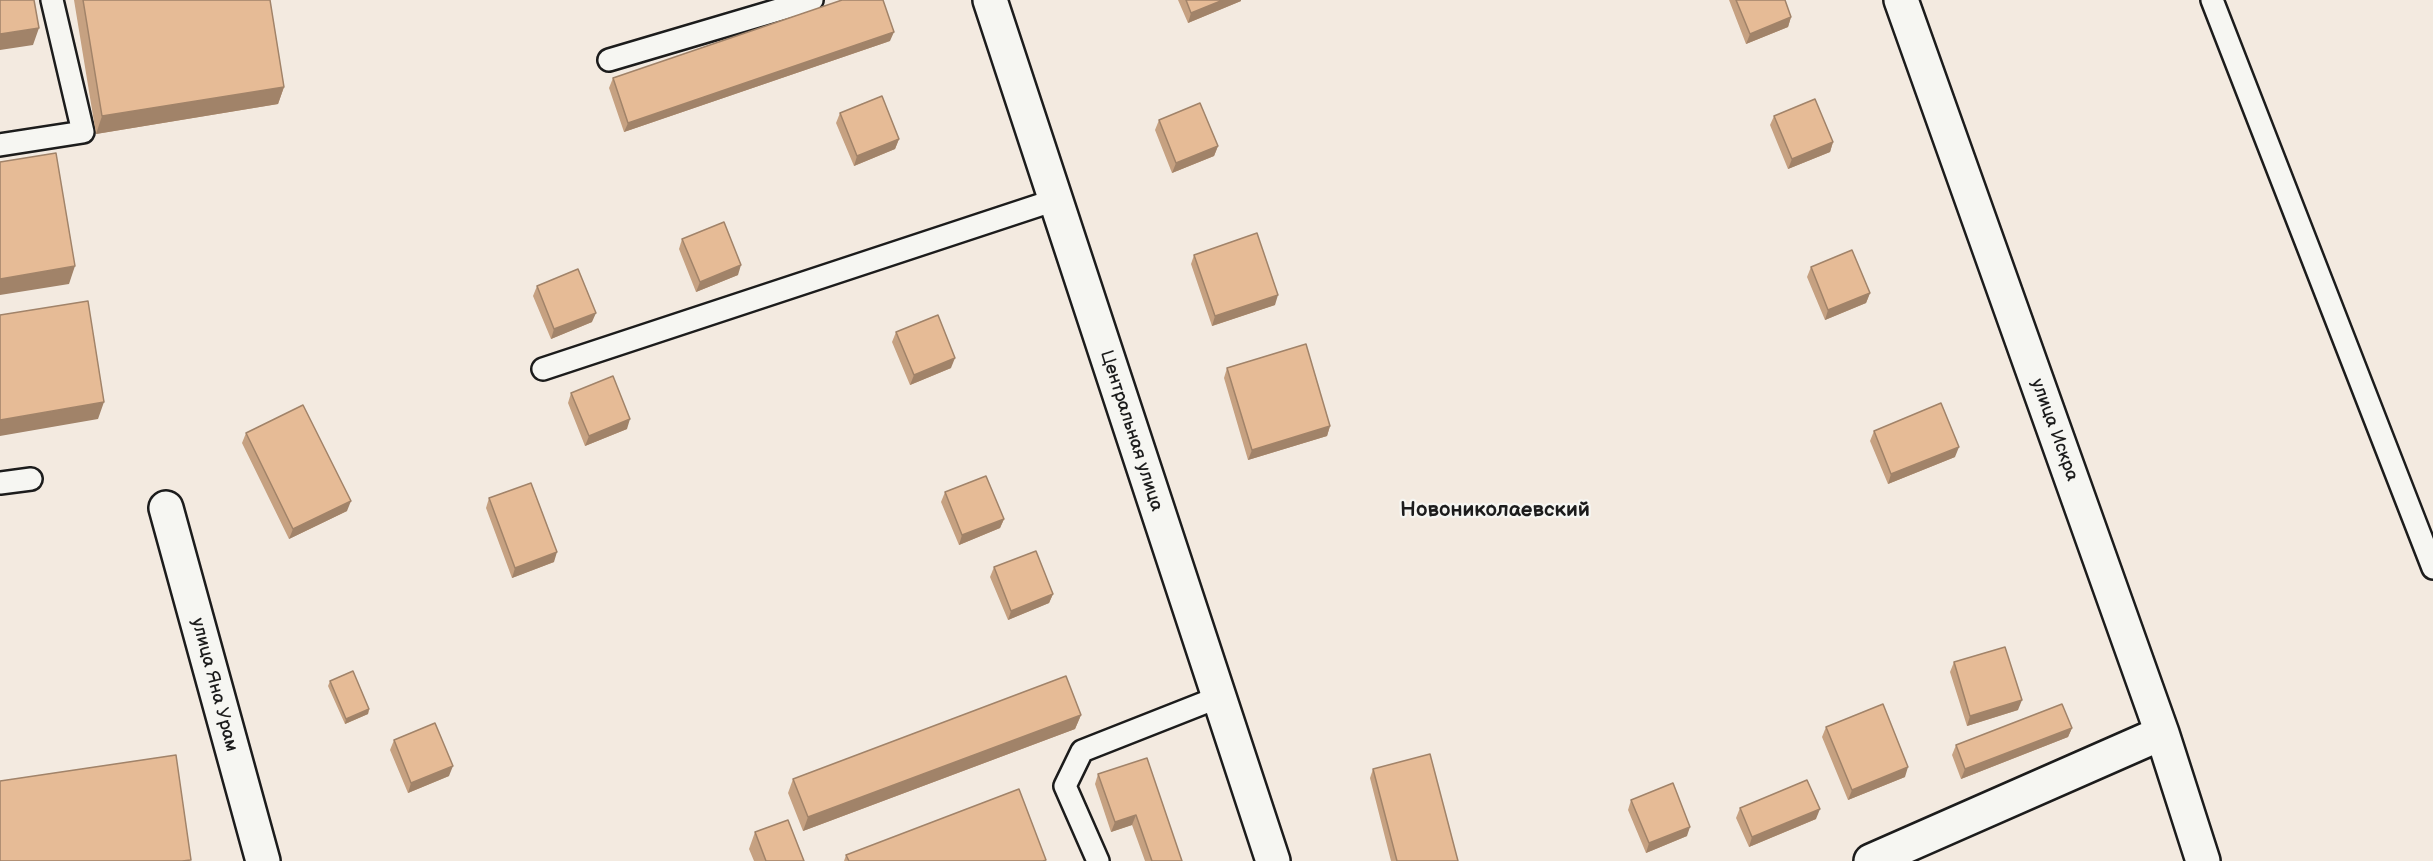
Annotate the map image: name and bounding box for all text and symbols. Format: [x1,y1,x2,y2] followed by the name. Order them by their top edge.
[1095,348,1167,514] street label: Центральная улица
[2026,376,2082,484] street label: улица Искра
[1400,498,1590,524] district label: Новониколаевский
[186,616,242,754] street label: улица Яна Урам

